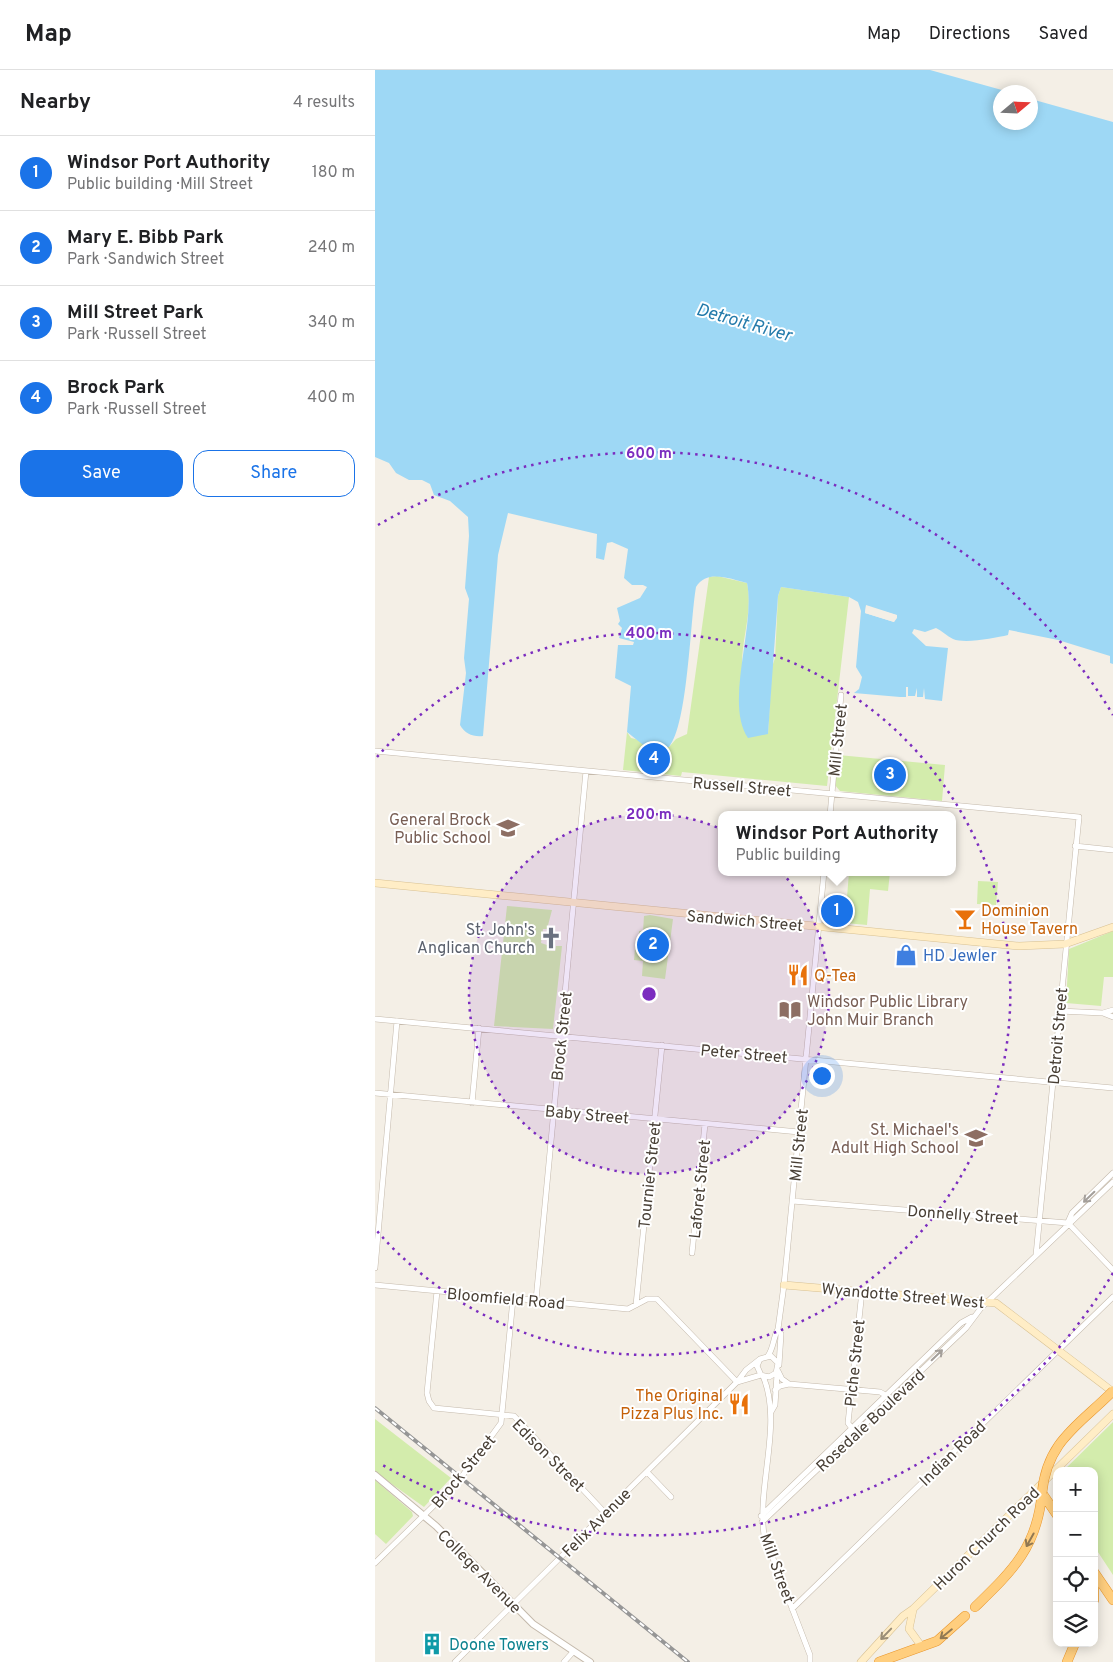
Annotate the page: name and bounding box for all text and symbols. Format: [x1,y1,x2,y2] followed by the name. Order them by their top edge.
[25,20,72,50] text: Map
[867,23,901,46] text: Map
[929,23,1011,46] text: Directions
[1039,23,1088,46] text: Saved
[993,85,1038,130] north arrow
[20,89,91,116] text: Nearby
[293,93,355,113] text: 4 results
[67,151,270,175] text: Windsor Port Authority
[33,163,39,183] text: 1
[312,163,355,183] text: 180 m
[67,175,253,195] text: Public building · Mill Street
[67,226,224,250] text: Mary E. Bibb Park
[31,238,41,258] text: 2
[308,238,355,258] text: 240 m
[67,250,224,270] text: Park · Sandwich Street
[693,299,796,349] water label: Detroit River
[67,301,204,325] text: Mill Street Park
[31,313,41,333] text: 3
[308,313,355,333] text: 340 m
[67,325,207,345] text: Park · Russell Street
[67,376,165,400] text: Brock Park
[31,388,41,408] text: 4
[307,388,355,408] text: 400 m
[67,400,207,420] text: Park · Russell Street
[626,445,672,464] text: 600 m
[20,450,183,497] button: Save
[193,450,355,497] button: Share
[626,625,672,644] text: 400 m
[825,703,853,778] street label: Mill Street
[638,740,670,778] pin: 4
[874,756,906,794] pin: 3
[692,774,792,802] street label: Russell Street
[626,806,672,825] text: 200 m
[389,811,491,849] place label: General Brock Public School
[718,811,956,876] popup
[495,815,521,841] school or university icon: General Brock Public School
[735,822,939,846] text: Windsor Port Authority
[735,846,841,866] text: Public building
[821,892,853,930] pin: 1
[981,902,1078,940] place label: Dominion House Tavern
[952,906,978,932] bar icon: Dominion House Tavern
[686,907,804,937] street label: Sandwich Street
[417,921,535,959] place label: St. John's Anglican Church
[538,925,564,951] church icon: St. John's Anglican Church
[637,926,669,964] pin: 2
[893,942,919,968] shop icon: HD Jewler
[923,947,997,967] place label: HD Jewler
[785,962,811,988] restaurant icon: Q-Tea
[814,967,856,987] place label: Q-Tea
[640,985,658,1003] centre of rings
[1045,987,1073,1086] street label: Detroit Street
[548,990,578,1082] street label: Brock Street
[807,993,968,1031] place label: Windsor Public Library John Muir Branch
[777,997,803,1023] library icon: Windsor Public Library John Muir Branch
[699,1041,788,1069] street label: Peter Street
[809,1063,835,1089] your location
[544,1102,630,1130] street label: Baby Street
[786,1108,814,1183] street label: Mill Street
[635,1120,667,1230] street label: Tournier Street
[830,1121,959,1159] place label: St. Michael's Adult High School
[963,1125,989,1151] school or university icon: St. Michael's Adult High School
[686,1139,716,1240] street label: Laforet Street
[1082,1191,1095,1203] one-way arrow
[907,1202,1019,1230] street label: Donnelly Street
[820,1280,985,1314] street label: Wyandotte Street West
[446,1285,566,1315] street label: Bloomfield Road
[841,1318,871,1408] street label: Piche Street
[931,1349,943,1361] one-way arrow
[813,1366,930,1477] street label: Rosedale Boulevard
[620,1387,723,1425] place label: The Original Pizza Plus Inc.
[726,1391,752,1417] restaurant icon: The Original Pizza Plus Inc.
[507,1416,588,1497] street label: Edison Street
[916,1418,991,1491] street label: Indian Road
[428,1431,501,1513] street label: Brock Street
[1053,1467,1098,1647] map controls
[1053,1467,1098,1512] button: +
[930,1484,1045,1595] street label: Huron Church Road
[559,1485,636,1562] street label: Felix Avenue
[1053,1512,1098,1557] button: −
[432,1526,525,1619] street label: College Avenue
[754,1531,798,1606] street label: Mill Street
[1025,1532,1034,1547] one-way arrow
[1053,1557,1098,1602] button: locate
[1053,1602,1098,1647] button: layers
[880,1628,892,1641] one-way arrow
[939,1629,952,1640] one-way arrow
[419,1631,445,1657] building icon: Doone Towers
[449,1636,549,1656] place label: Doone Towers

